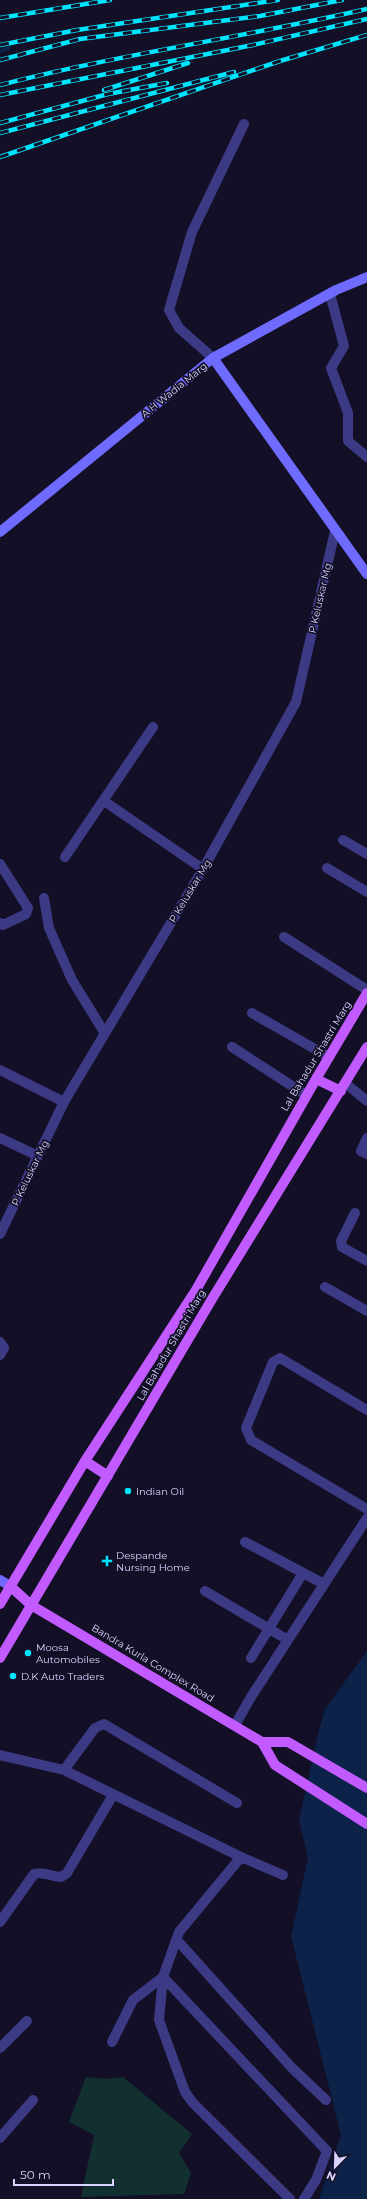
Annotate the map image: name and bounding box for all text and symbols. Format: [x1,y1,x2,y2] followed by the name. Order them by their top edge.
[138,359,210,421] street label: A H Wadia Marg
[306,562,334,634] street label: P Keluskar Mg
[166,857,214,925] street label: P Keluskar Mg
[278,998,354,1114] street label: Lal Bahadur Shastri Marg
[8,1138,52,1208] street label: P Keluskar Mg
[134,1287,208,1403] street label: Lal Bahadur Shastri Marg
[136,1485,184,1498] place label: Indian Oil
[123,1486,133,1496] marker: Indian Oil
[116,1549,190,1574] place label: Despande Nursing Home
[101,1555,113,1567] marker: Despande Nursing Home
[89,1621,217,1705] street label: Bandra Kurla Complex Road
[36,1641,100,1666] place label: Moosa Automobiles
[23,1648,33,1658] marker: Moosa Automobiles
[21,1670,104,1683] place label: D.K Auto Traders
[8,1671,18,1681] marker: D.K Auto Traders
[315,2147,355,2187] north arrow
[14,2161,113,2187] scale bar
[20,2167,51,2182] text: 50 m
[324,2168,338,2184] text: N

